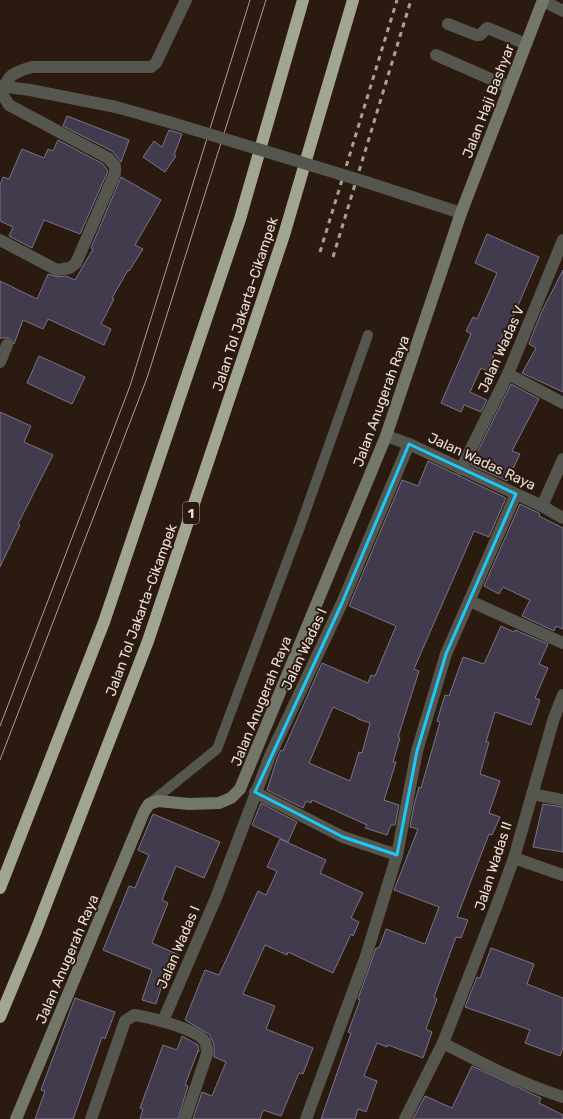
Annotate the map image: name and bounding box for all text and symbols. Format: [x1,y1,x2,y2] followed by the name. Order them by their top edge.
[459,41,518,161] street label: Jalan Haji Bashyar
[209,214,282,393] street label: Jalan Tol Jakarta–Cikampek
[475,303,528,395] street label: Jalan Wadas V
[350,333,413,469] street label: Jalan Anugerah Raya
[425,429,538,494] street label: Jalan Wadas Raya
[183,502,199,524] road number: 1
[102,521,181,699] street label: Jalan Tol Jakarta–Cikampek
[278,606,331,693] street label: Jalan Wadas I
[228,634,295,769] street label: Jalan Anugerah Raya
[471,820,516,913] street label: Jalan Wadas II
[33,892,102,1026] street label: Jalan Anugerah Raya
[153,903,204,991] street label: Jalan Wadas I

